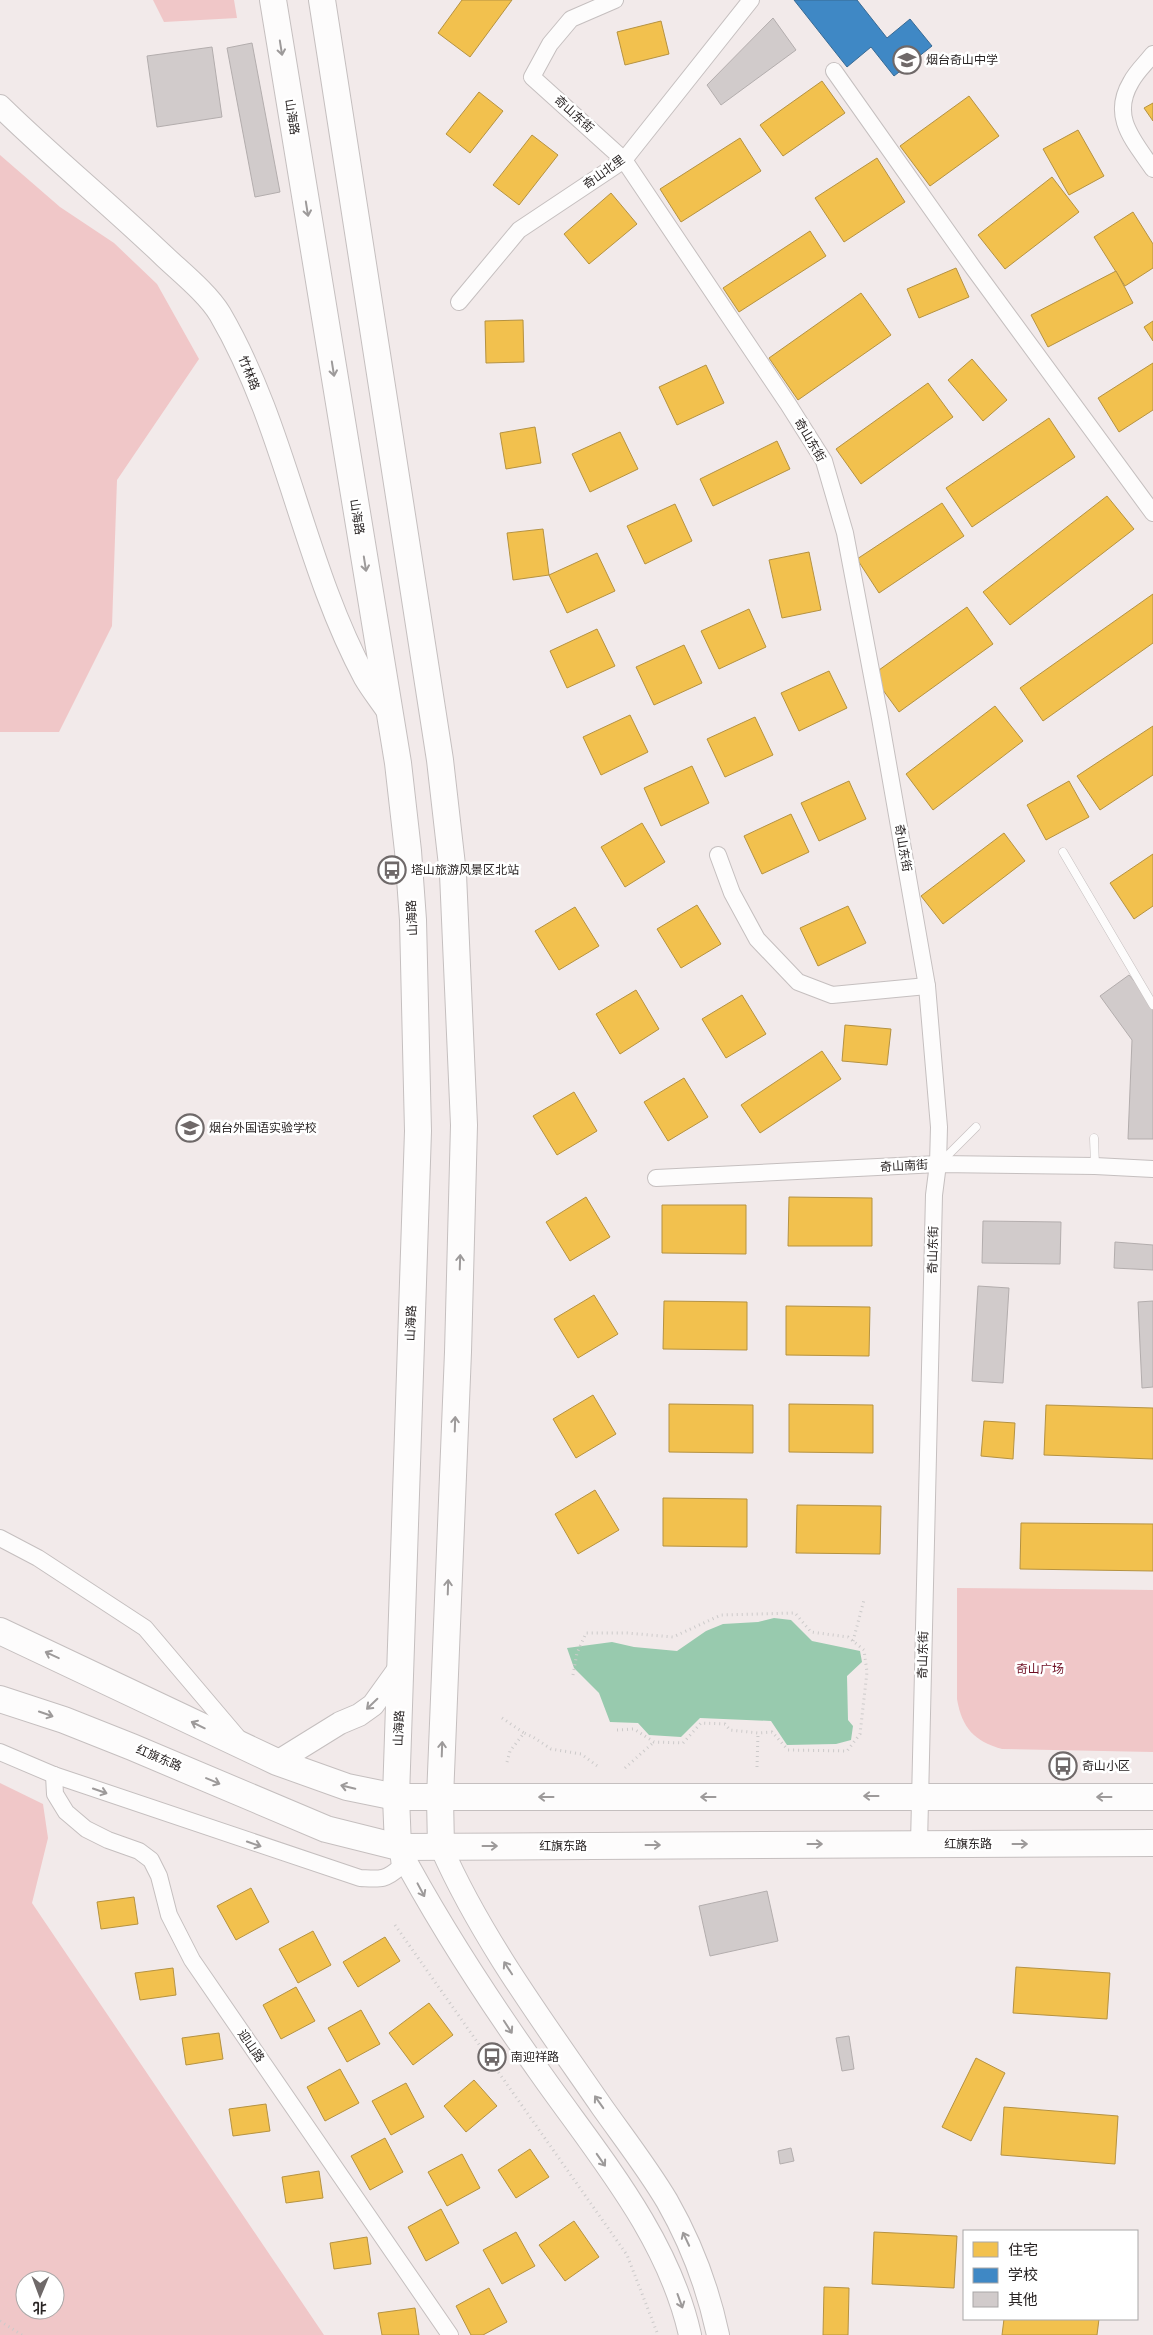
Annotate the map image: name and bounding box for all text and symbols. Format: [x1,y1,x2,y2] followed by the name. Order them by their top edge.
[277,40,287,56] one-way arrow
[892,45,922,75] school or university icon: 烟台奇山中学
[926,53,998,67] place label: 烟台奇山中学
[551,93,597,135] street label: 奇山东街
[282,98,302,136] street label: 山海路
[580,152,628,192] street label: 奇山北里
[303,200,313,216] one-way arrow
[236,354,262,392] street label: 竹林路
[328,361,338,377] one-way arrow
[792,416,828,464] street label: 奇山东街
[347,498,367,536] street label: 山海路
[360,556,370,572] one-way arrow
[892,823,914,873] street label: 奇山东街
[377,855,407,885] bus stop icon: 塔山旅游风景区北站
[411,863,519,877] place label: 塔山旅游风景区北站
[404,900,420,936] street label: 山海路
[175,1113,205,1143] school or university icon: 烟台外国语实验学校
[209,1121,317,1135] place label: 烟台外国语实验学校
[880,1158,928,1174] street label: 奇山南街
[926,1226,940,1274] street label: 奇山东街
[456,1254,465,1270] one-way arrow
[403,1305,419,1341] street label: 山海路
[450,1416,460,1432] one-way arrow
[444,1579,453,1595] one-way arrow
[916,1631,930,1679] street label: 奇山东街
[45,1650,60,1660] one-way arrow
[1016,1662,1064,1676] park label: 奇山广场
[365,1698,378,1710] one-way arrow
[38,1709,54,1719] one-way arrow
[391,1710,407,1746] street label: 山海路
[191,1720,206,1730] one-way arrow
[437,1741,447,1758] one-way arrow
[134,1742,184,1774] street label: 红旗东路
[1048,1751,1078,1781] bus stop icon: 奇山小区
[1082,1759,1130,1773] place label: 奇山小区
[205,1777,220,1787] one-way arrow
[341,1782,357,1791] one-way arrow
[92,1787,108,1796] one-way arrow
[863,1791,879,1801] one-way arrow
[538,1792,554,1802] one-way arrow
[700,1792,716,1801] one-way arrow
[1097,1792,1113,1802] one-way arrow
[944,1837,992,1851] street label: 红旗东路
[246,1839,262,1849] one-way arrow
[539,1839,587,1853] street label: 红旗东路
[1012,1839,1028,1849] one-way arrow
[644,1840,660,1850] one-way arrow
[807,1840,823,1849] one-way arrow
[482,1841,498,1851] one-way arrow
[416,1882,426,1897] one-way arrow
[503,1961,513,1975] one-way arrow
[503,2019,513,2033] one-way arrow
[235,2027,267,2065] street label: 迎山路
[477,2042,507,2072] bus stop icon: 南迎祥路
[511,2050,559,2064] place label: 南迎祥路
[594,2096,604,2110] one-way arrow
[596,2153,606,2167] one-way arrow
[963,2230,1138,2320] legend
[681,2232,691,2247] one-way arrow
[1008,2241,1038,2259] text: 住宅
[1008,2266,1038,2284] text: 学校
[15,2270,65,2320] north arrow
[1008,2291,1038,2309] text: 其他
[676,2293,685,2308] one-way arrow
[33,2299,47,2316] text: 北

